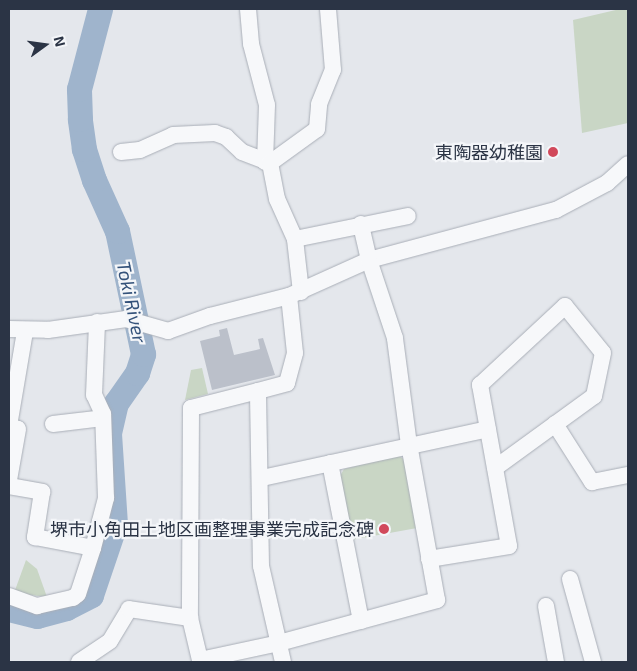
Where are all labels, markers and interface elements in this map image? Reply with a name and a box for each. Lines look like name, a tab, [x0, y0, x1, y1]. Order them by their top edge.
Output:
north arrow	[20, 20, 70, 70]
text: N	[51, 34, 70, 48]
place label: 東陶器幼稚園	[435, 141, 543, 163]
marker: 東陶器幼稚園	[547, 146, 559, 158]
water label: Toki River	[112, 259, 152, 345]
place label: 堺市小角田土地区画整理事業完成記念碑	[50, 518, 374, 540]
marker: 堺市小角田土地区画整理事業完成記念碑	[378, 523, 390, 535]

